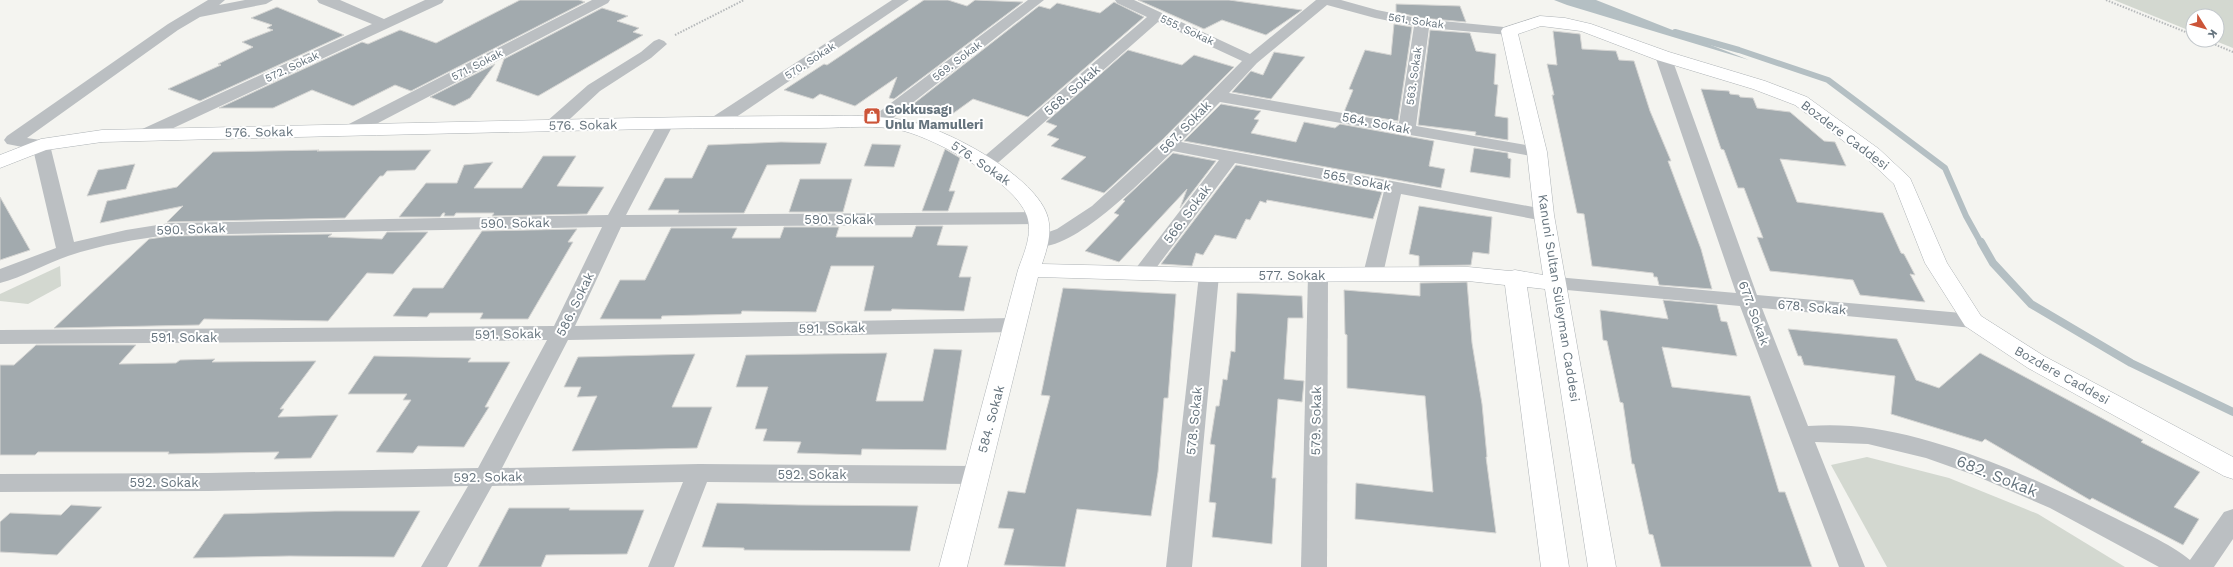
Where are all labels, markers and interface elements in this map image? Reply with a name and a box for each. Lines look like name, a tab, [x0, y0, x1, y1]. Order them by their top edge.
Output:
north arrow	[2185, 8, 2225, 48]
street label: 561. Sokak	[1387, 11, 1445, 31]
street label: 555. Sokak	[1158, 12, 1216, 48]
text: K	[2205, 27, 2220, 41]
street label: 569. Sokak	[930, 38, 984, 84]
street label: 570. Sokak	[782, 40, 838, 82]
street label: 563. Sokak	[1403, 46, 1425, 106]
street label: 571. Sokak	[449, 47, 505, 83]
street label: 572. Sokak	[263, 49, 321, 85]
street label: 568. Sokak	[1041, 61, 1104, 118]
street label: 567. Sokak	[1156, 97, 1214, 156]
street label: Bozdere Caddesi	[1798, 97, 1892, 173]
place label: Gokkusagı Unlu Mamulleri	[885, 102, 984, 132]
shop icon: Gokkusagı Unlu Mamulleri	[862, 106, 882, 126]
street label: 564. Sokak	[1341, 109, 1412, 137]
street label: 576. Sokak	[549, 117, 618, 133]
street label: 576. Sokak	[225, 124, 294, 140]
street label: 576. Sokak	[948, 138, 1014, 189]
street label: 565. Sokak	[1322, 166, 1393, 194]
street label: 566. Sokak	[1160, 181, 1214, 246]
street label: Kanuni Sultan Süleyman Caddesi	[1535, 193, 1583, 403]
street label: 590. Sokak	[804, 212, 874, 227]
street label: 590. Sokak	[480, 215, 550, 231]
street label: 590. Sokak	[156, 220, 227, 238]
street label: 577. Sokak	[1259, 268, 1326, 283]
street label: 586. Sokak	[553, 269, 597, 339]
street label: 677. Sokak	[1735, 279, 1773, 348]
street label: 678. Sokak	[1777, 297, 1848, 318]
street label: 591. Sokak	[799, 320, 866, 336]
street label: 591. Sokak	[475, 326, 542, 342]
street label: 591. Sokak	[151, 330, 218, 345]
street label: Bozdere Caddesi	[2012, 343, 2112, 407]
street label: 584. Sokak	[975, 383, 1007, 454]
street label: 578. Sokak	[1183, 385, 1205, 456]
street label: 579. Sokak	[1308, 386, 1324, 455]
street label: 682. Sokak	[1954, 451, 2040, 501]
street label: 592. Sokak	[777, 467, 847, 482]
street label: 592. Sokak	[453, 469, 523, 485]
street label: 592. Sokak	[129, 475, 199, 490]

